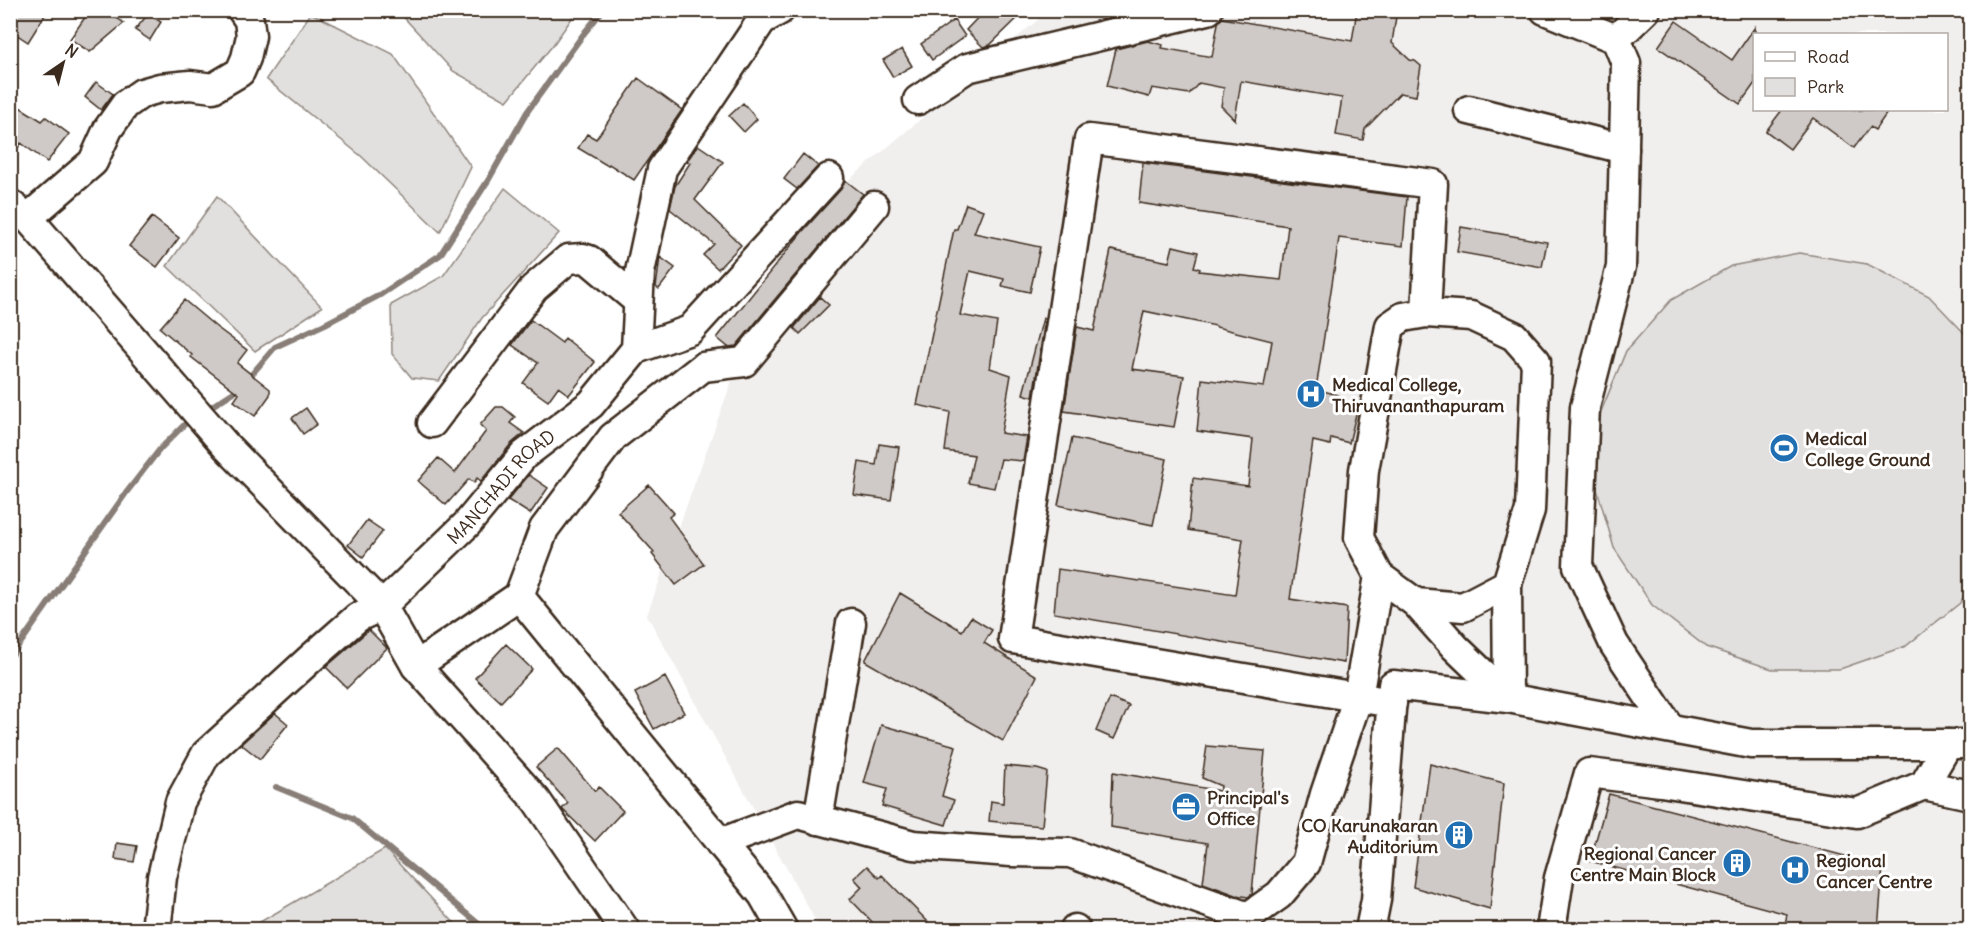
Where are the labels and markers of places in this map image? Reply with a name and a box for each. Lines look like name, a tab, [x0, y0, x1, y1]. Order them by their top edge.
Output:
place label: Medical College, Thiruvananthapuram	[1332, 373, 1504, 417]
hospital icon: Medical College, Thiruvananthapuram	[1295, 378, 1327, 410]
place label: Medical College Ground	[1805, 427, 1931, 471]
sports icon: Medical College Ground	[1768, 432, 1800, 464]
place label: Principal's Office	[1207, 786, 1289, 830]
office icon: Principal's Office	[1170, 791, 1202, 823]
place label: CO Karunakaran Auditorium	[1301, 814, 1439, 858]
building icon: CO Karunakaran Auditorium	[1443, 819, 1475, 851]
place label: Regional Cancer Centre Main Block	[1570, 842, 1717, 886]
building icon: Regional Cancer Centre Main Block	[1721, 847, 1753, 879]
place label: Regional Cancer Centre	[1816, 849, 1933, 893]
hospital icon: Regional Cancer Centre	[1779, 854, 1811, 886]

